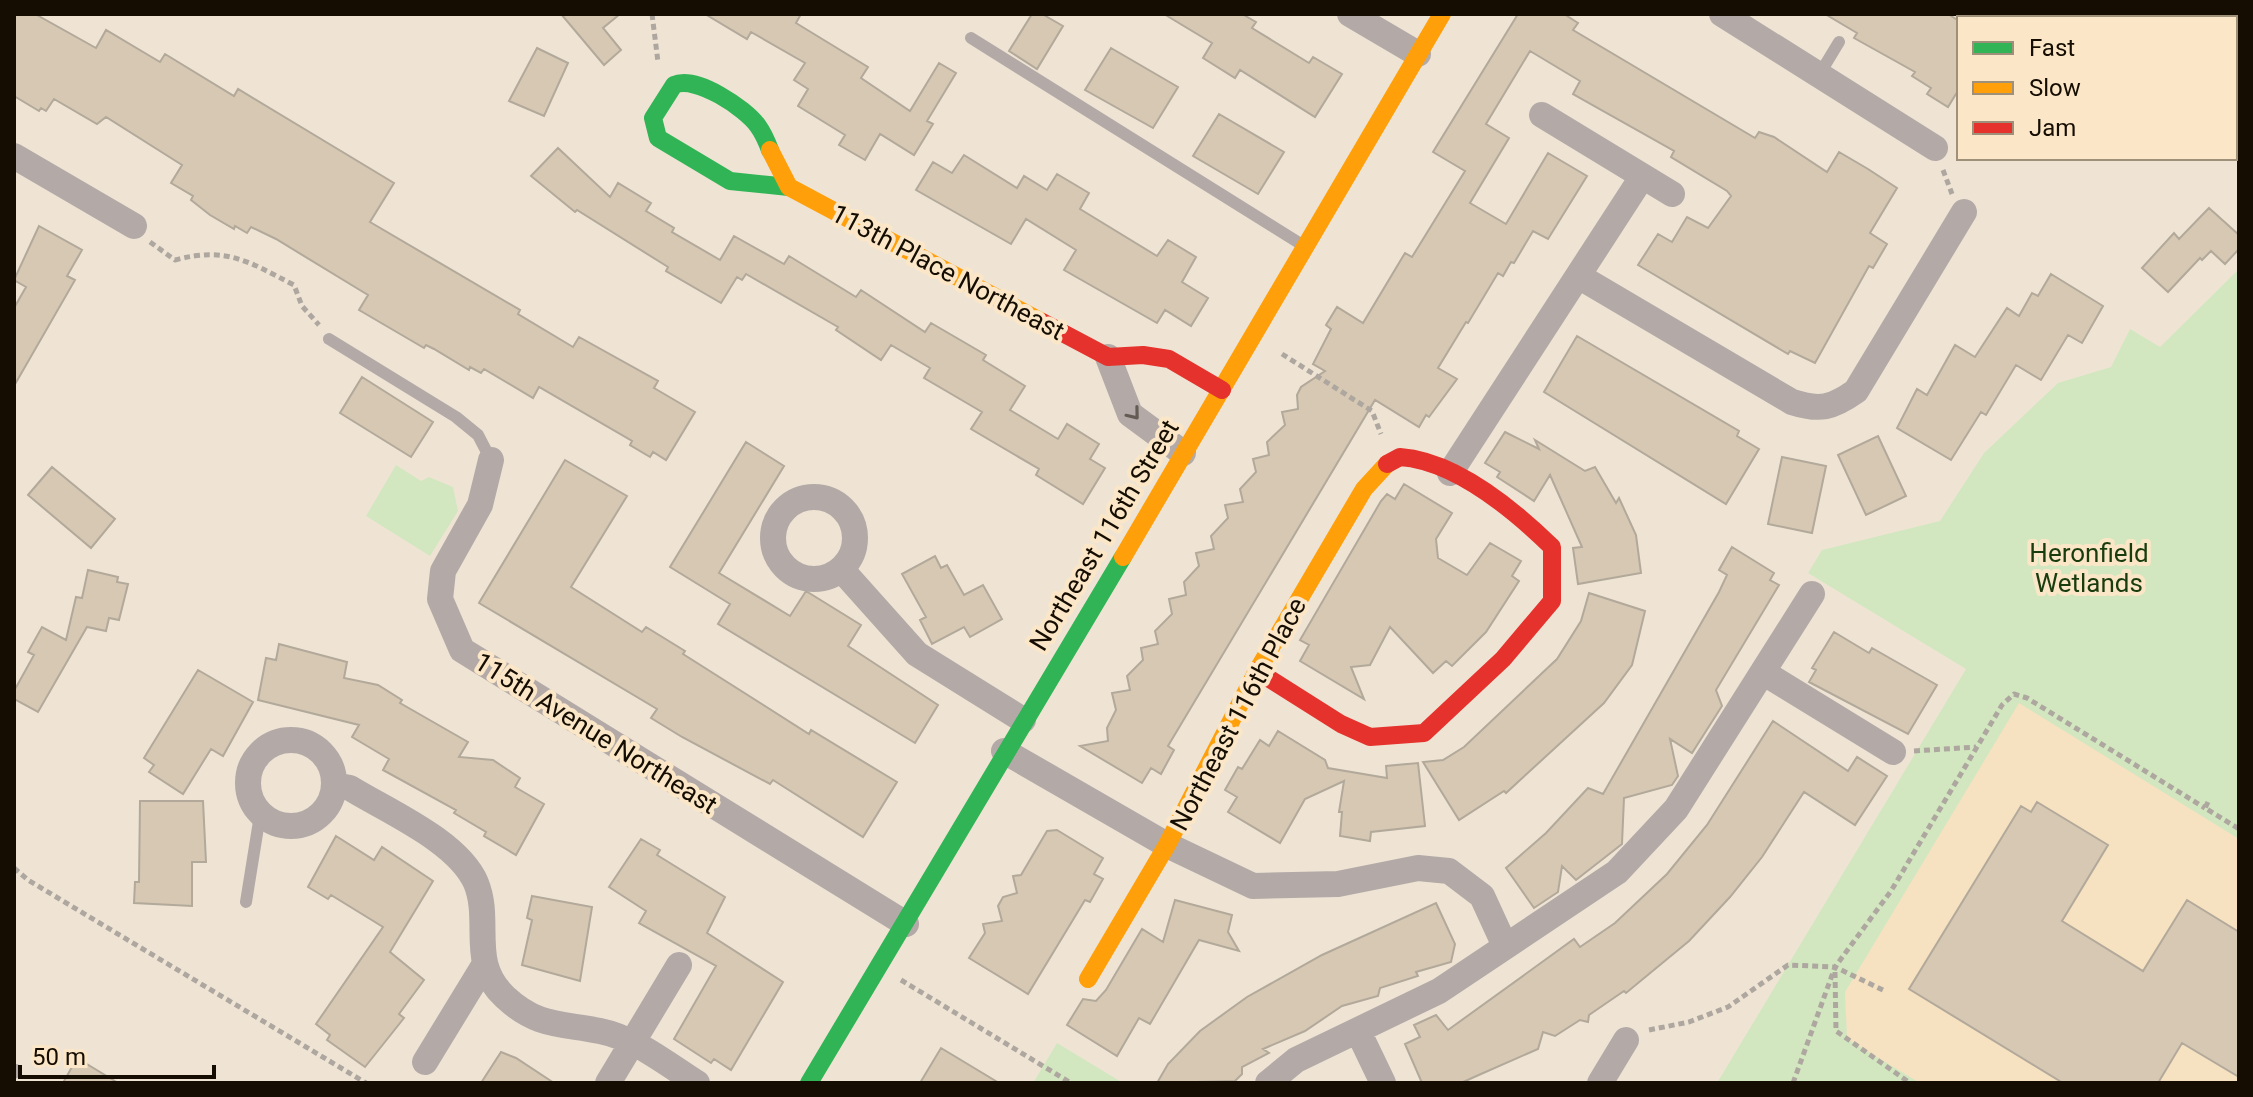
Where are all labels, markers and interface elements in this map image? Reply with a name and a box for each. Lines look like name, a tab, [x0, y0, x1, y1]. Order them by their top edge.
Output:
legend	[1957, 16, 2237, 160]
text: Fast	[2029, 34, 2075, 62]
text: Slow	[2029, 74, 2081, 102]
text: Jam	[2029, 114, 2076, 142]
street label: 113th Place Northeast	[826, 198, 1070, 346]
one-way arrow	[1125, 404, 1139, 419]
street label: Northeast 116th Street	[1023, 414, 1185, 656]
park label: Heronfield Wetlands	[2029, 538, 2149, 598]
street label: Northeast 116th Place	[1164, 592, 1312, 836]
street label: 115th Avenue Northeast	[469, 646, 723, 820]
scale bar	[20, 1029, 214, 1079]
text: 50 m	[32, 1043, 86, 1071]

